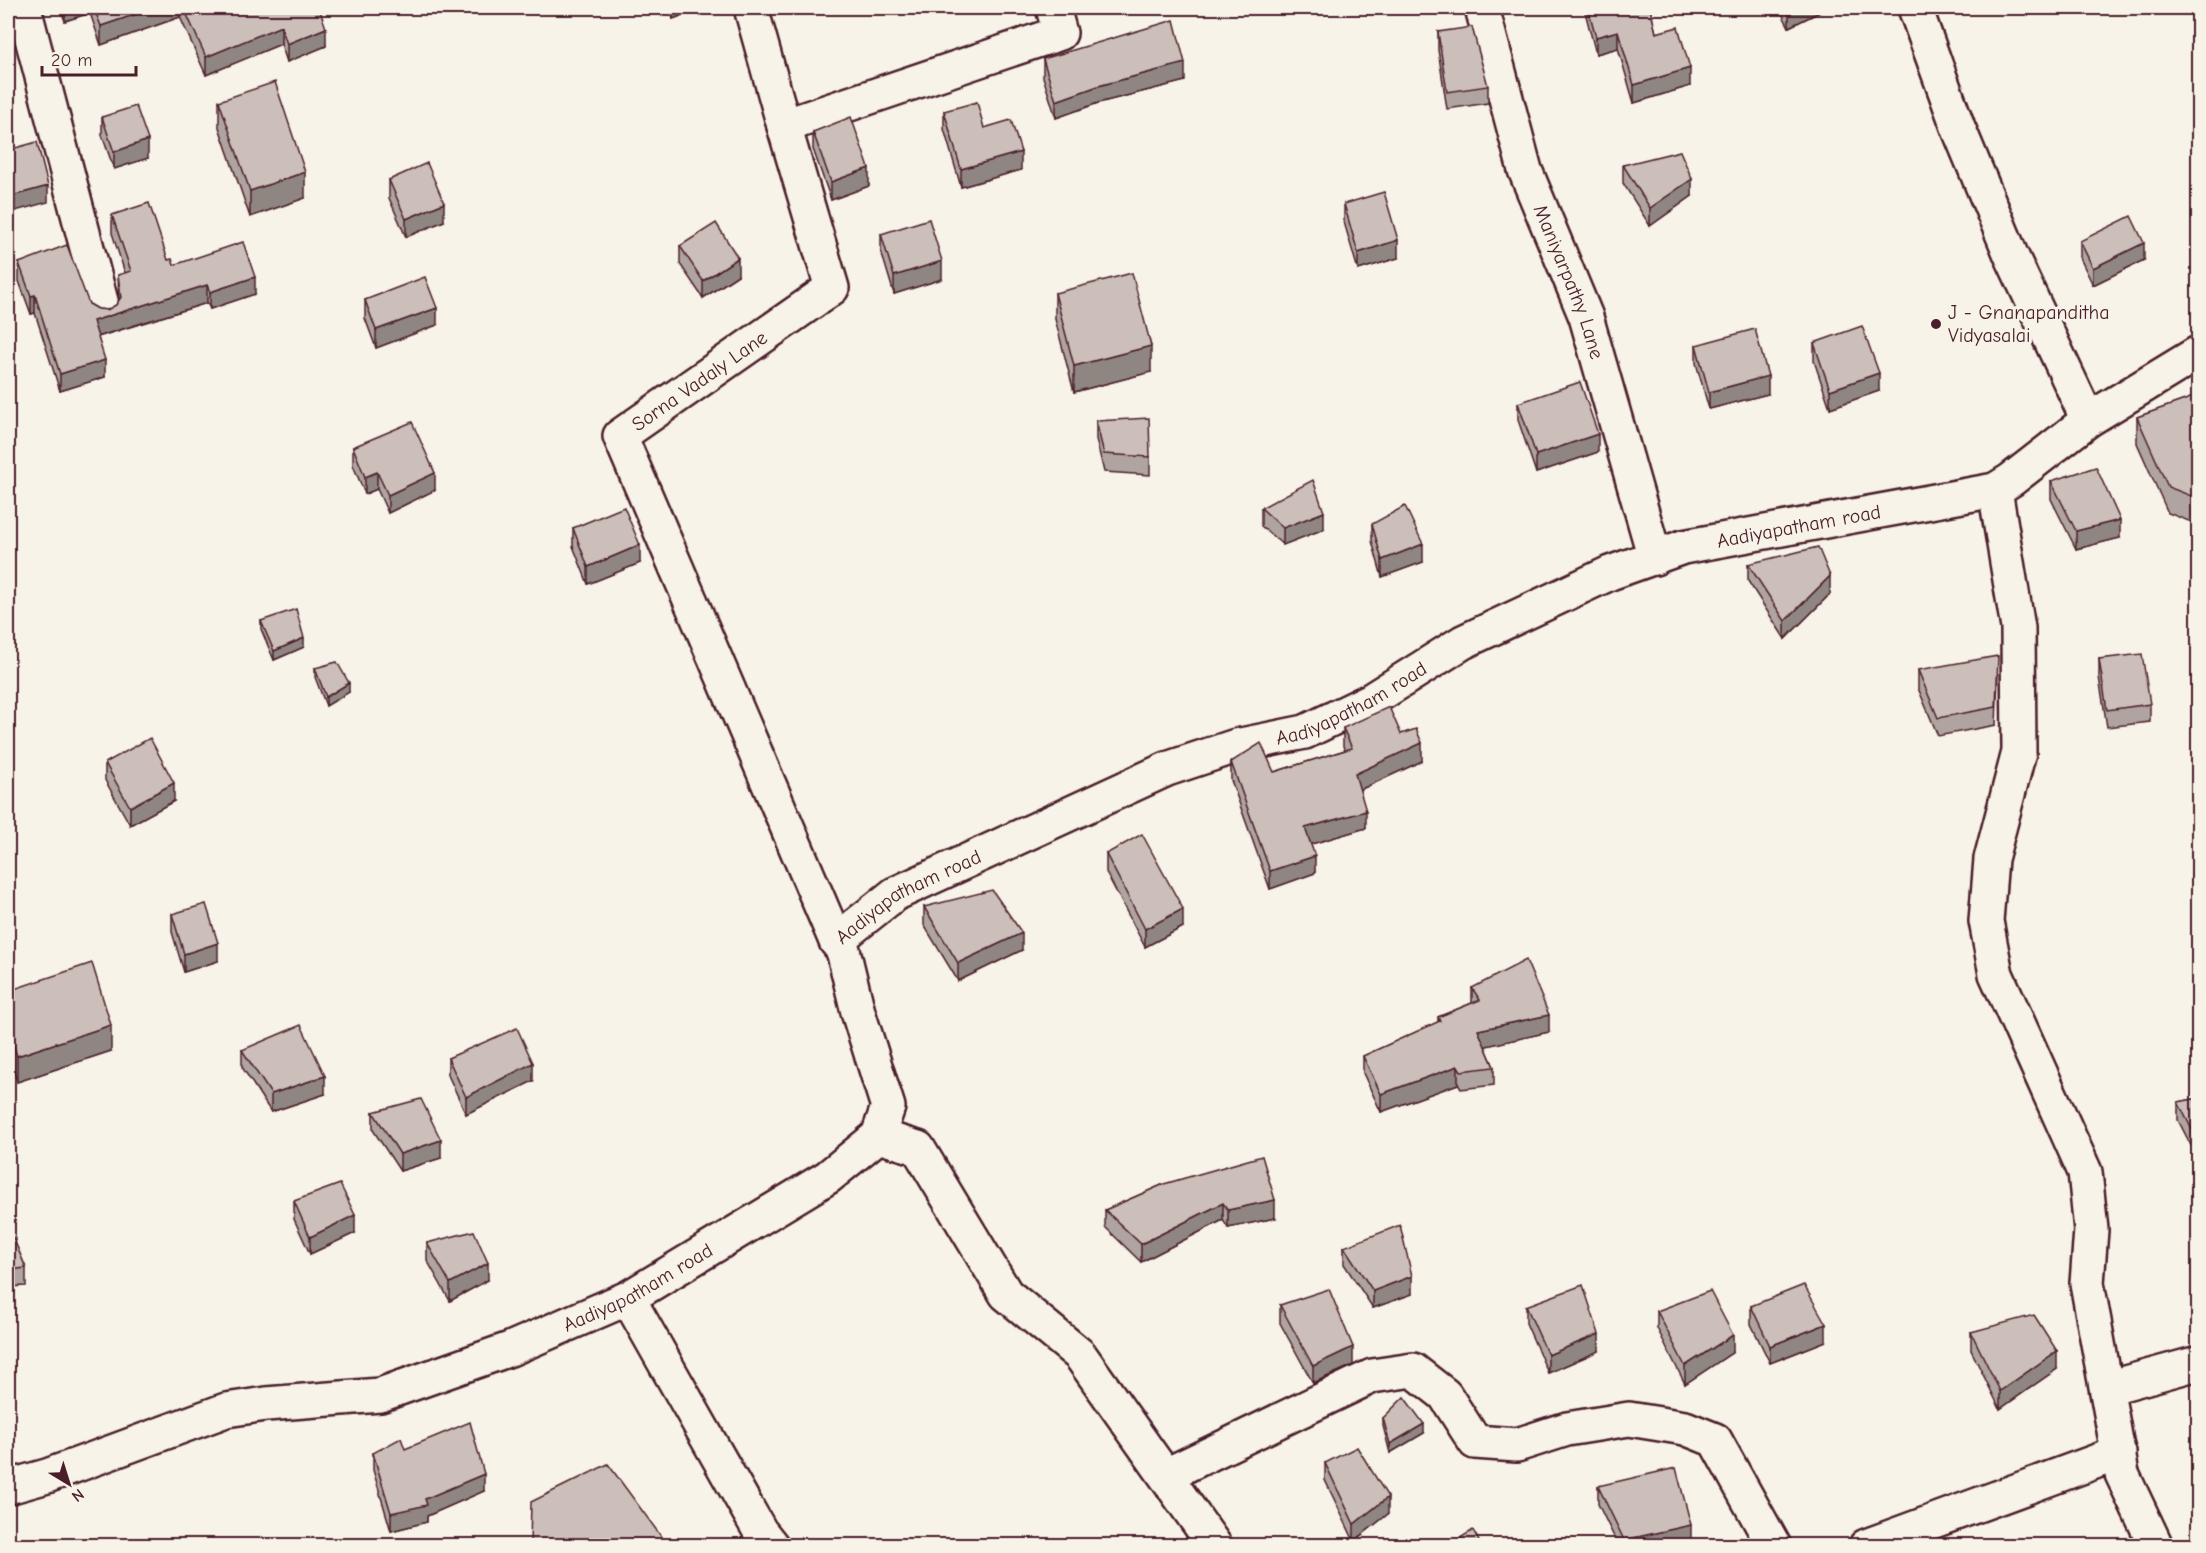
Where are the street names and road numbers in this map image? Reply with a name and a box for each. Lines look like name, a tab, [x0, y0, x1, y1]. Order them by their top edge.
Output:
street label: Maniyarpathy Lane	[1529, 201, 1609, 362]
street label: Sorna Vadaly Lane	[627, 325, 771, 436]
street label: Aadiyapatham road	[1715, 500, 1883, 552]
street label: Aadiyapatham road	[1274, 656, 1431, 749]
street label: Aadiyapatham road	[831, 845, 984, 948]
street label: Aadiyapatham road	[560, 1238, 717, 1336]

